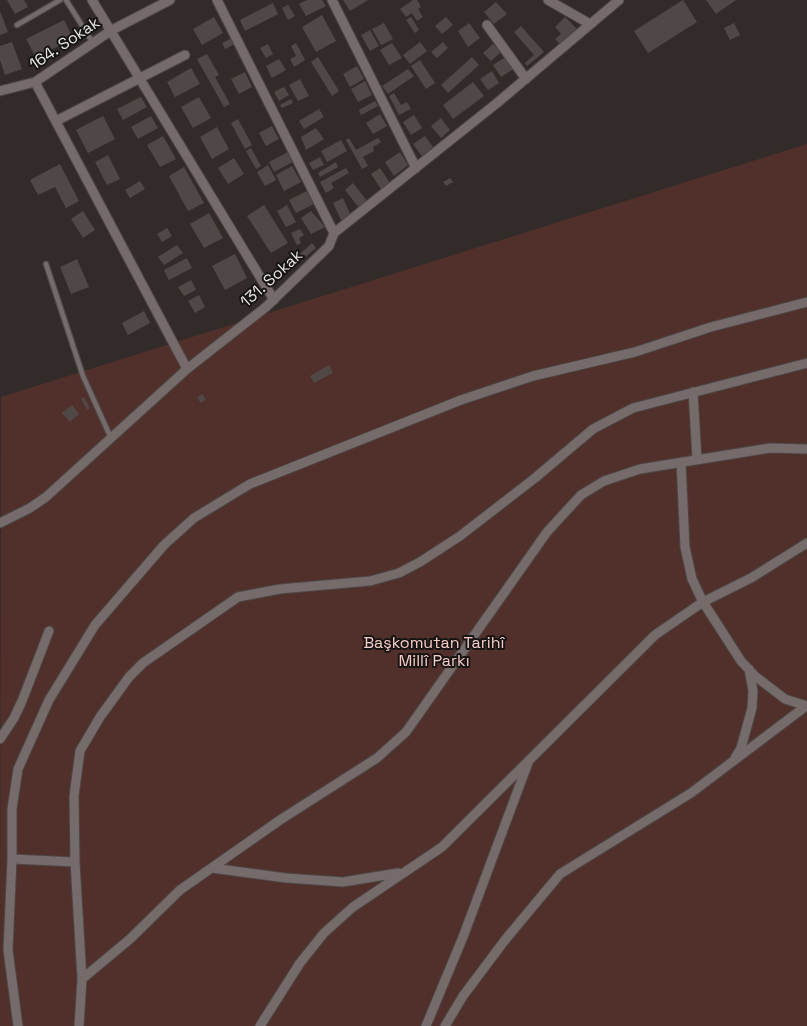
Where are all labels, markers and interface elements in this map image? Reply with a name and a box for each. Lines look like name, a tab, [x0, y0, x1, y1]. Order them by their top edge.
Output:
street label: 164. Sokak	[26, 14, 104, 74]
street label: 131. Sokak	[237, 246, 307, 312]
park label: Başkomutan Tarihî Millî Parkı	[364, 634, 504, 672]

